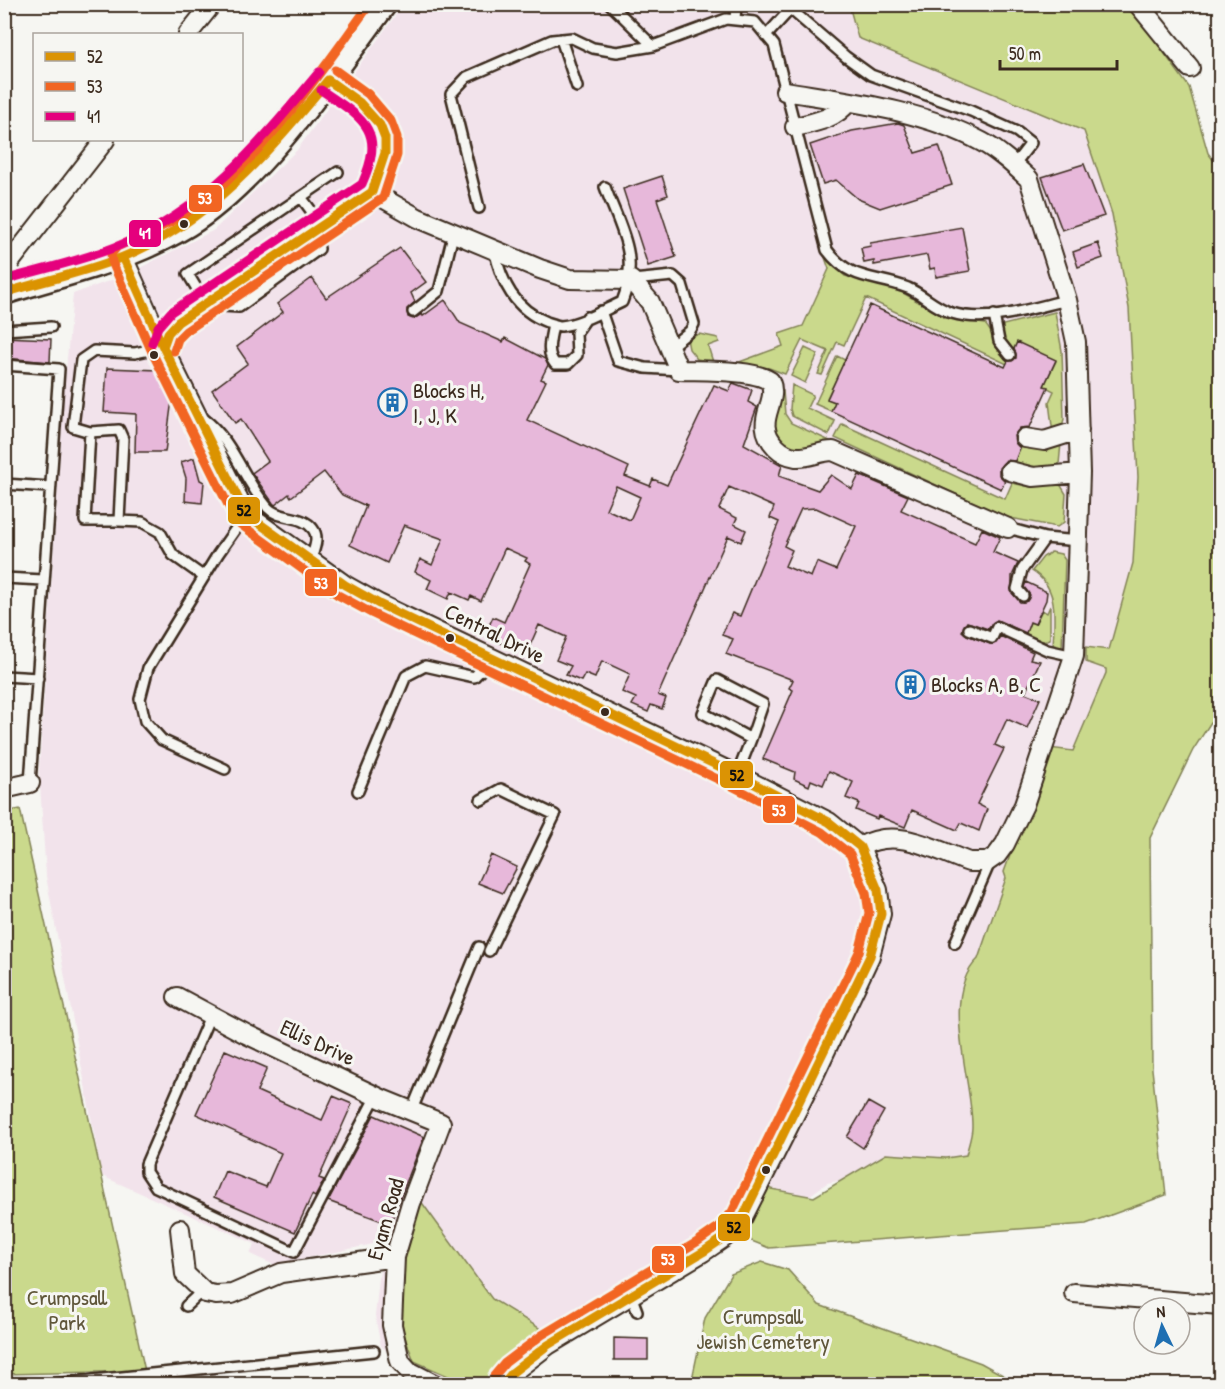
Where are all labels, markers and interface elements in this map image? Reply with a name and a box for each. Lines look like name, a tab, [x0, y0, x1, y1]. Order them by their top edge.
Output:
legend	[33, 33, 243, 141]
scale bar	[1000, 33, 1117, 71]
text: 50 m	[1009, 41, 1041, 66]
text: 52	[87, 44, 104, 69]
text: 53	[87, 74, 103, 99]
text: 41	[87, 104, 100, 129]
line badge: 53	[188, 184, 223, 213]
text: 53	[198, 187, 212, 209]
unlabelled marker	[178, 218, 190, 230]
line badge: 41	[128, 219, 162, 248]
text: 41	[139, 222, 151, 244]
unlabelled marker	[148, 349, 160, 361]
place label: Blocks H, I, J, K	[413, 375, 485, 430]
building icon: Blocks H, I, J, K	[376, 387, 408, 419]
line badge: 52	[227, 496, 261, 525]
text: 52	[237, 499, 252, 521]
line badge: 53	[304, 568, 338, 597]
text: 53	[314, 572, 328, 594]
street label: Central Drive	[440, 596, 550, 670]
unlabelled marker	[444, 632, 456, 644]
building icon: Blocks A, B, C	[894, 668, 926, 700]
place label: Blocks A, B, C	[931, 669, 1041, 699]
unlabelled marker	[599, 706, 611, 718]
line badge: 52	[719, 760, 754, 789]
text: 52	[730, 764, 745, 786]
line badge: 53	[762, 795, 796, 824]
text: 53	[772, 799, 786, 821]
street label: Ellis Drive	[276, 1012, 360, 1072]
unlabelled marker	[760, 1164, 772, 1176]
street label: Eyam Road	[359, 1174, 411, 1263]
line badge: 52	[717, 1213, 751, 1242]
text: 52	[727, 1216, 742, 1238]
line badge: 53	[651, 1245, 685, 1274]
text: 53	[661, 1248, 675, 1270]
park label: Crumpsall Park	[27, 1282, 108, 1337]
north arrow	[1132, 1296, 1192, 1356]
text: N	[1155, 1300, 1166, 1322]
park label: Crumpsall Jewish Cemetery	[696, 1301, 830, 1356]

